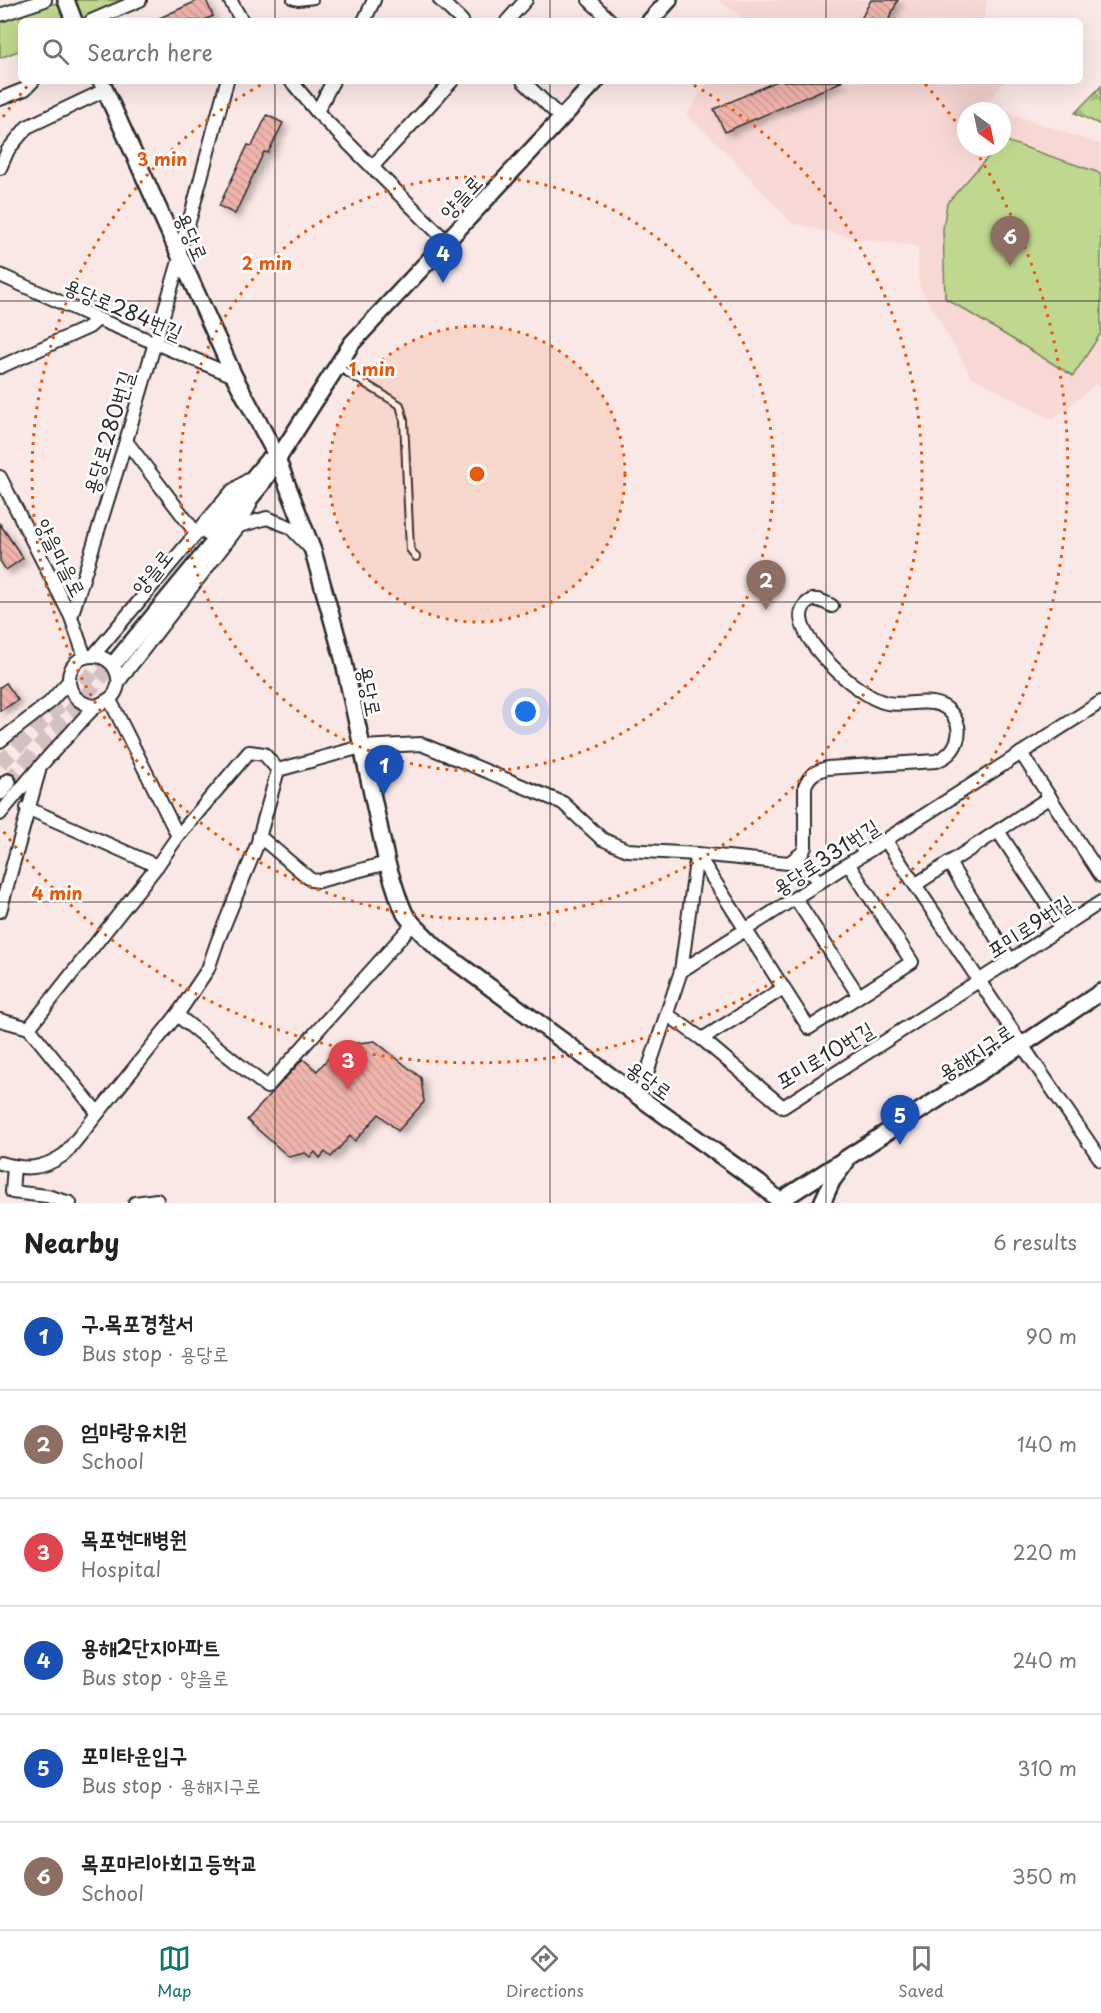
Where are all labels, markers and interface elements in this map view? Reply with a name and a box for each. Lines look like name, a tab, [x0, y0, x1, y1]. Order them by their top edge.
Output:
search box	[18, 18, 1083, 84]
icon: search	[39, 35, 72, 68]
text: Search here	[87, 35, 213, 68]
north arrow	[957, 102, 1011, 156]
text: 3 min	[137, 145, 187, 172]
street label: 양을로	[431, 167, 489, 225]
street label: 용당로	[168, 206, 218, 266]
pin: 6	[990, 216, 1030, 266]
pin: 4	[424, 234, 462, 283]
text: 2 min	[242, 249, 292, 276]
street label: 용당로284번길	[60, 269, 189, 347]
text: 1 min	[349, 355, 395, 382]
street label: 용당로280번길	[73, 366, 141, 498]
centre of rings	[467, 464, 487, 484]
street label: 양을마을로	[29, 512, 95, 602]
street label: 양을로	[123, 541, 179, 601]
pin: 2	[746, 560, 786, 610]
street label: 용당로	[350, 663, 392, 719]
your location	[511, 697, 540, 726]
pin: 1	[364, 746, 404, 795]
street label: 용당로331번길	[765, 809, 885, 902]
text: 4 min	[31, 879, 83, 906]
street label: 포미로9번길	[980, 885, 1078, 965]
street label: 포미로10번길	[769, 1012, 879, 1096]
street label: 용해지구로	[931, 1015, 1019, 1087]
pin: 3	[328, 1040, 368, 1090]
street label: 용당로	[620, 1051, 680, 1107]
pin: 5	[880, 1096, 920, 1145]
text: Nearby	[24, 1223, 119, 1262]
text: 6 results	[993, 1227, 1077, 1257]
text: 구.목포경찰서	[81, 1305, 193, 1338]
text: 1	[39, 1321, 48, 1351]
text: 90 m	[1026, 1321, 1077, 1351]
text: Bus stop · 용당로	[81, 1338, 229, 1368]
text: 엄마랑유치원	[81, 1413, 187, 1446]
text: 2	[36, 1429, 51, 1459]
text: 140 m	[1017, 1429, 1077, 1459]
text: School	[81, 1446, 144, 1476]
text: 목포현대병원	[81, 1521, 187, 1554]
text: 3	[37, 1537, 50, 1567]
text: 220 m	[1013, 1537, 1077, 1567]
text: Hospital	[81, 1554, 161, 1584]
text: 용해2단지아파트	[81, 1629, 220, 1662]
text: 4	[37, 1645, 50, 1675]
text: 240 m	[1012, 1645, 1077, 1675]
text: Bus stop · 양을로	[81, 1662, 229, 1692]
text: 포미타운입구	[81, 1737, 187, 1770]
text: 5	[37, 1753, 50, 1783]
text: 310 m	[1017, 1753, 1077, 1783]
text: Bus stop · 용해지구로	[81, 1770, 261, 1800]
text: 목포마리아회고등학교	[81, 1845, 258, 1878]
text: 6	[36, 1861, 51, 1891]
text: 350 m	[1012, 1861, 1077, 1891]
text: School	[81, 1878, 144, 1908]
tab: Map	[157, 1942, 191, 2002]
tab: Directions	[506, 1942, 584, 2002]
tab: Saved	[898, 1942, 944, 2002]

